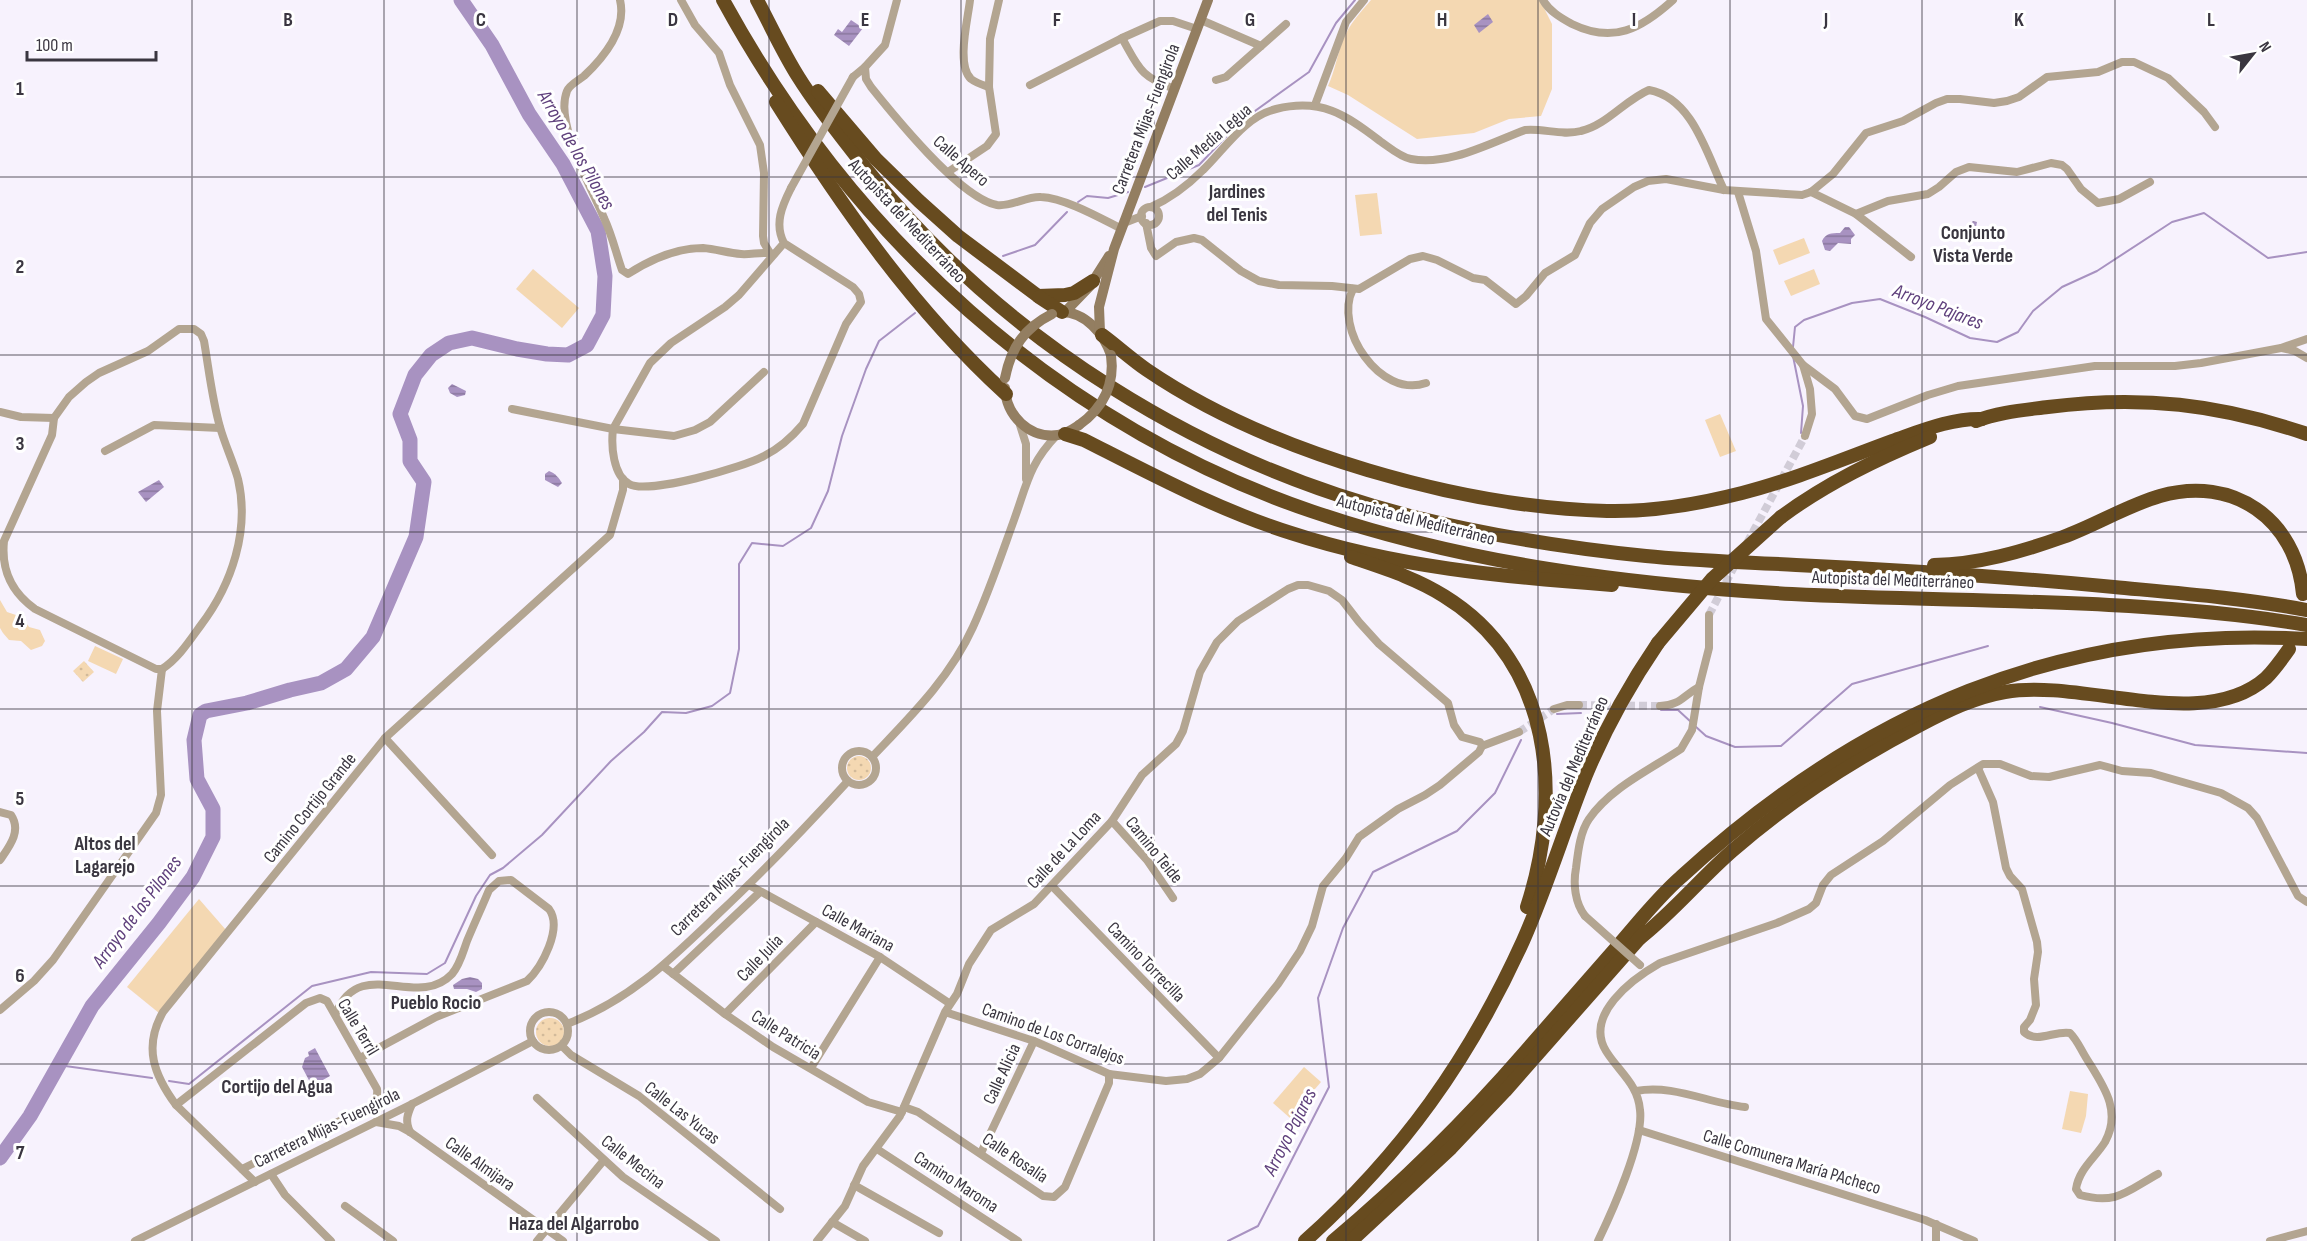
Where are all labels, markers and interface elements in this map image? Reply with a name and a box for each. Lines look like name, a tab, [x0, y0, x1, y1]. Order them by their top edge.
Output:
text: B	[283, 8, 293, 32]
text: C	[476, 8, 486, 32]
text: D	[668, 8, 678, 32]
text: E	[861, 8, 869, 32]
text: F	[1053, 8, 1061, 32]
text: G	[1245, 8, 1255, 32]
text: H	[1437, 8, 1447, 32]
text: I	[1632, 8, 1636, 32]
text: J	[1823, 8, 1828, 32]
text: K	[2014, 8, 2024, 32]
text: L	[2207, 8, 2215, 32]
scale bar	[27, 24, 156, 62]
north arrow	[2223, 24, 2283, 84]
text: 100 m	[36, 35, 73, 56]
text: N	[2254, 38, 2275, 56]
street label: Carretera Mijas-Fuengirola	[1108, 41, 1184, 197]
text: 1	[16, 77, 24, 101]
water label: Arroyo de los Pilones	[532, 85, 620, 214]
street label: Calle Media Legua	[1162, 99, 1256, 185]
street label: Calle Apero	[929, 131, 993, 191]
street label: Autopista del Mediterráneo	[843, 154, 970, 287]
district label: Jardines del Tenis	[1206, 180, 1268, 227]
district label: Conjunto Vista Verde	[1933, 221, 2013, 268]
text: 2	[16, 255, 24, 279]
water label: Arroyo Pajares	[1889, 279, 1986, 335]
text: 3	[16, 432, 25, 456]
street label: Autopista del Mediterráneo	[1334, 490, 1497, 550]
street label: Autopista del Mediterráneo	[1811, 567, 1974, 593]
text: 4	[15, 609, 25, 633]
street label: Autovía del Mediterráneo	[1535, 693, 1613, 840]
street label: Camino Cortijo Grande	[259, 749, 361, 867]
text: 5	[16, 787, 25, 811]
street label: Calle de La Loma	[1023, 807, 1105, 893]
street label: Camino Teide	[1121, 812, 1187, 888]
street label: Carretera Mijas-Fuengirola	[666, 813, 794, 941]
district label: Altos del Lagarejo	[73, 832, 136, 879]
water label: Arroyo de los Pilones	[86, 851, 187, 974]
street label: Calle Mariana	[818, 899, 898, 957]
street label: Camino Torrecilla	[1103, 918, 1189, 1007]
street label: Calle Julia	[733, 930, 788, 986]
text: 6	[15, 964, 25, 988]
district label: Pueblo Rocio	[391, 991, 481, 1015]
street label: Calle Terril	[333, 995, 383, 1059]
street label: Camino de Los Corralejos	[979, 998, 1127, 1070]
street label: Calle Patricia	[747, 1005, 825, 1065]
street label: Calle Alicia	[979, 1040, 1025, 1108]
district label: Cortijo del Agua	[221, 1075, 333, 1099]
street label: Calle Las Yucas	[640, 1077, 724, 1149]
street label: Carretera Mijas-Fuengirola	[251, 1084, 403, 1172]
water label: Arroyo Pajares	[1257, 1085, 1322, 1180]
street label: Calle Comunera María PAcheco	[1701, 1125, 1883, 1199]
street label: Calle Rosalía	[978, 1128, 1052, 1188]
street label: Calle Mecina	[597, 1131, 669, 1193]
street label: Calle Almijara	[441, 1132, 519, 1196]
text: 7	[16, 1141, 25, 1165]
street label: Camino Maroma	[910, 1147, 1002, 1217]
district label: Haza del Algarrobo	[509, 1212, 639, 1236]

